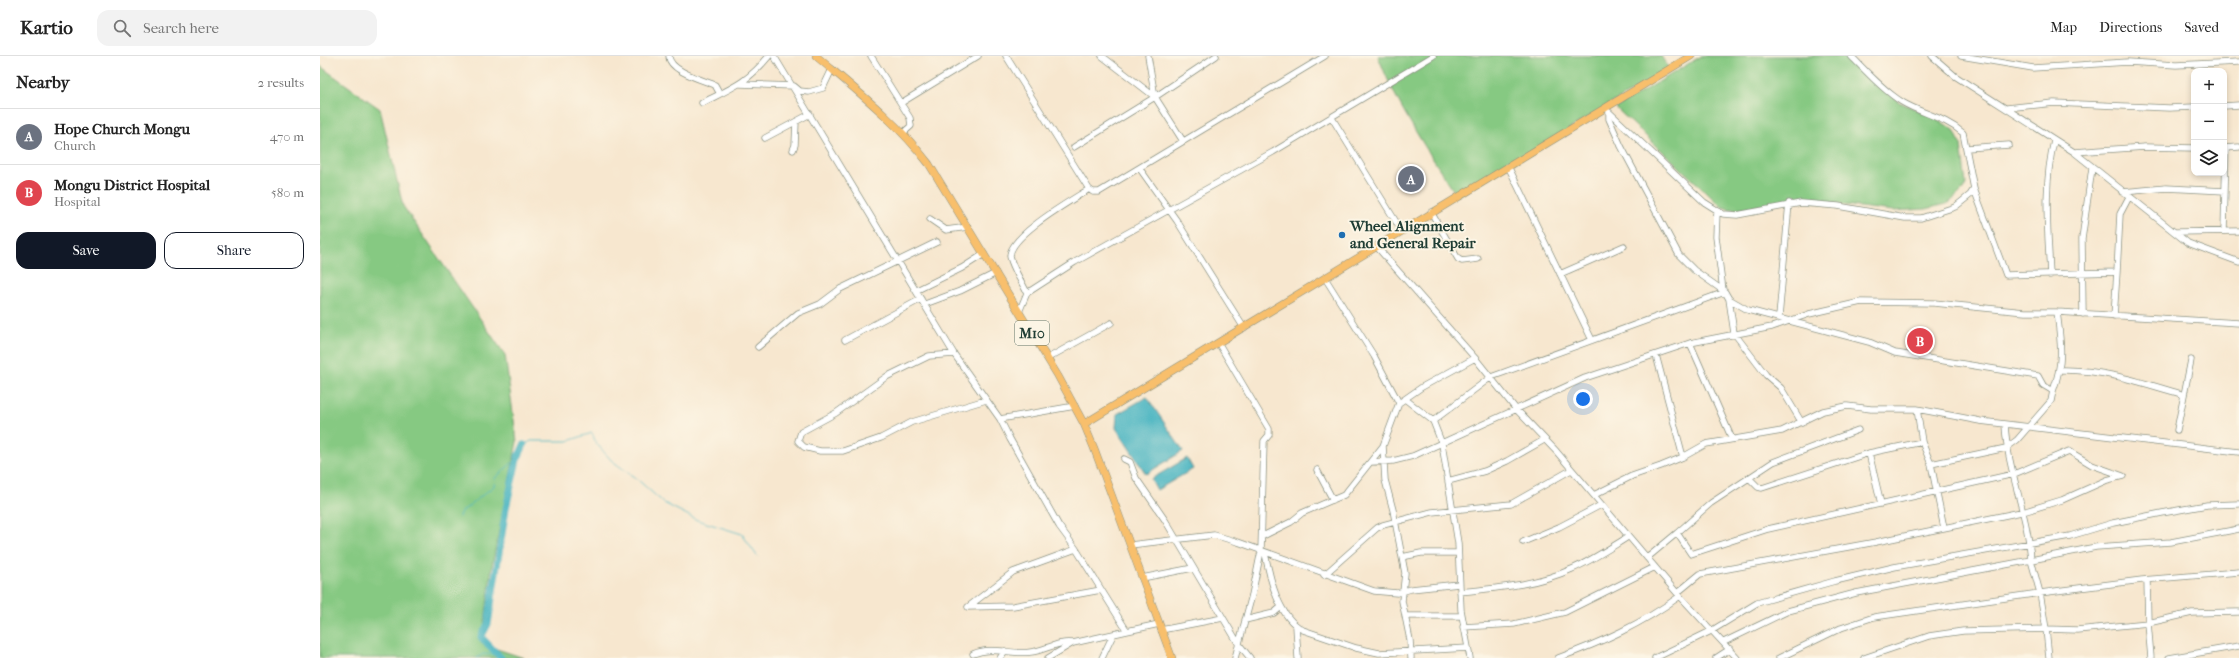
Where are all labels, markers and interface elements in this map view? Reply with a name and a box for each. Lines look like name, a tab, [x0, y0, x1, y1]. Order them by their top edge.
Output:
search box	[97, 10, 377, 46]
text: Kartio	[20, 17, 73, 39]
icon: search	[111, 17, 133, 39]
text: Search here	[143, 19, 219, 37]
text: Map	[2050, 19, 2077, 36]
text: Directions	[2099, 19, 2162, 36]
text: Saved	[2184, 19, 2219, 36]
map controls	[2191, 68, 2227, 176]
button: +	[2191, 68, 2227, 104]
text: Nearby	[16, 72, 70, 92]
text: 2 results	[258, 75, 304, 90]
button: −	[2191, 104, 2227, 140]
text: Hope Church Mongu	[54, 120, 190, 138]
text: A	[25, 129, 33, 144]
text: 470 m	[270, 129, 304, 144]
text: Church	[54, 138, 96, 153]
button: layers	[2191, 140, 2227, 176]
pin: A	[1398, 164, 1424, 194]
text: Mongu District Hospital	[54, 176, 210, 194]
text: B	[25, 185, 33, 200]
text: 580 m	[271, 185, 304, 200]
text: Hospital	[54, 194, 101, 209]
place label: Wheel Alignment and General Repair	[1349, 217, 1476, 252]
marker: Wheel Alignment and General Repair	[1337, 230, 1347, 240]
button: Save	[16, 232, 156, 269]
button: Share	[164, 232, 304, 269]
road number: M10	[1015, 321, 1049, 345]
pin: B	[1907, 326, 1933, 356]
your location	[1573, 389, 1593, 409]

